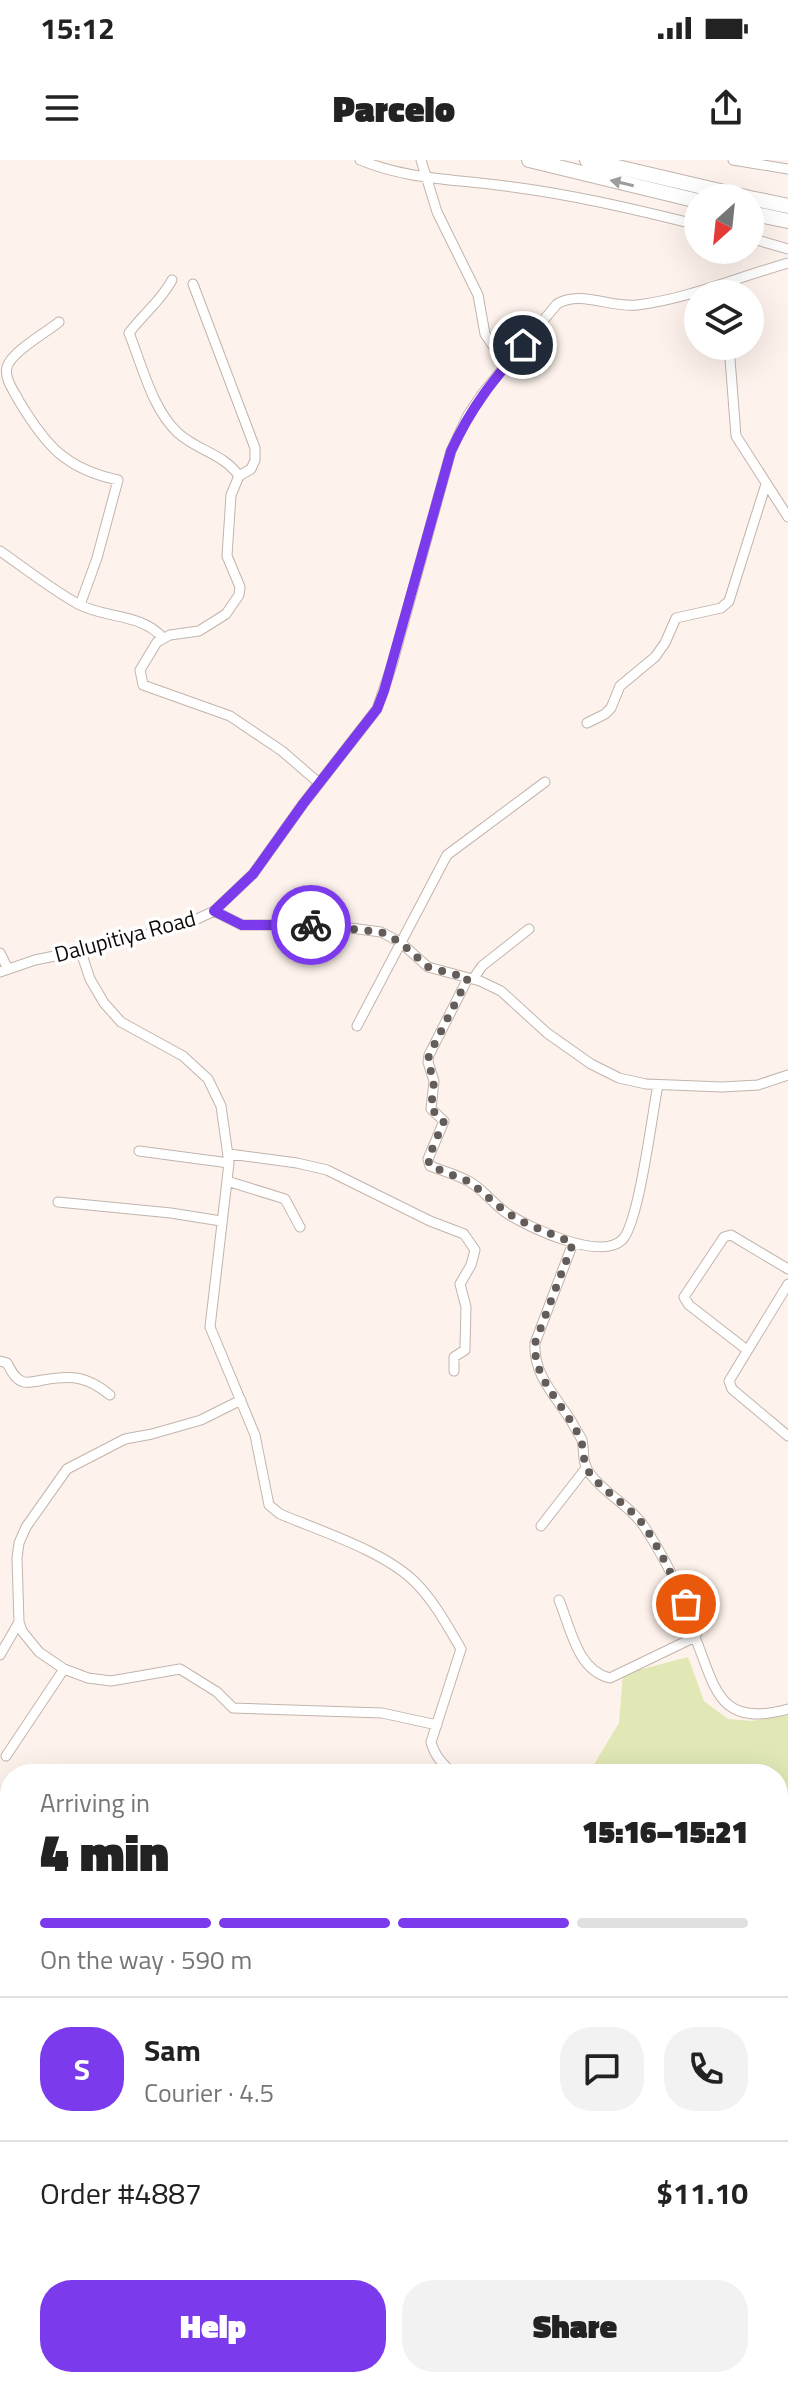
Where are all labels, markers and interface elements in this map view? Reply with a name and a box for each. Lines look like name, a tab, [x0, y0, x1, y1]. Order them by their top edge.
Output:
text: 15:12	[40, 5, 115, 51]
text: Parcelo	[333, 81, 455, 136]
icon: menu	[40, 86, 84, 130]
icon: share	[704, 86, 748, 130]
one-way arrow	[609, 176, 634, 189]
north arrow	[684, 184, 764, 264]
map controls	[684, 184, 764, 360]
button: layers	[684, 280, 764, 360]
pin	[489, 311, 557, 379]
icon: home	[501, 323, 545, 367]
courier	[271, 885, 351, 965]
street label: Dalupitiya Road	[51, 901, 199, 971]
icon: bike	[289, 903, 333, 947]
pin	[652, 1570, 720, 1638]
icon: bag	[664, 1582, 708, 1626]
text: Arriving in	[40, 1783, 150, 1822]
text: 15:16–15:21	[582, 1809, 748, 1855]
text: 4 min	[40, 1812, 169, 1891]
text: On the way · 590 m	[40, 1940, 252, 1979]
text: Sam	[144, 2027, 201, 2073]
button: chat	[560, 2027, 644, 2111]
button: phone	[664, 2027, 748, 2111]
text: S	[74, 2046, 90, 2092]
text: Courier · 4.5	[144, 2073, 274, 2112]
text: Order #4887	[40, 2170, 202, 2216]
text: $11.10	[656, 2170, 748, 2216]
button: Help	[40, 2280, 386, 2372]
button: Share	[402, 2280, 748, 2372]

